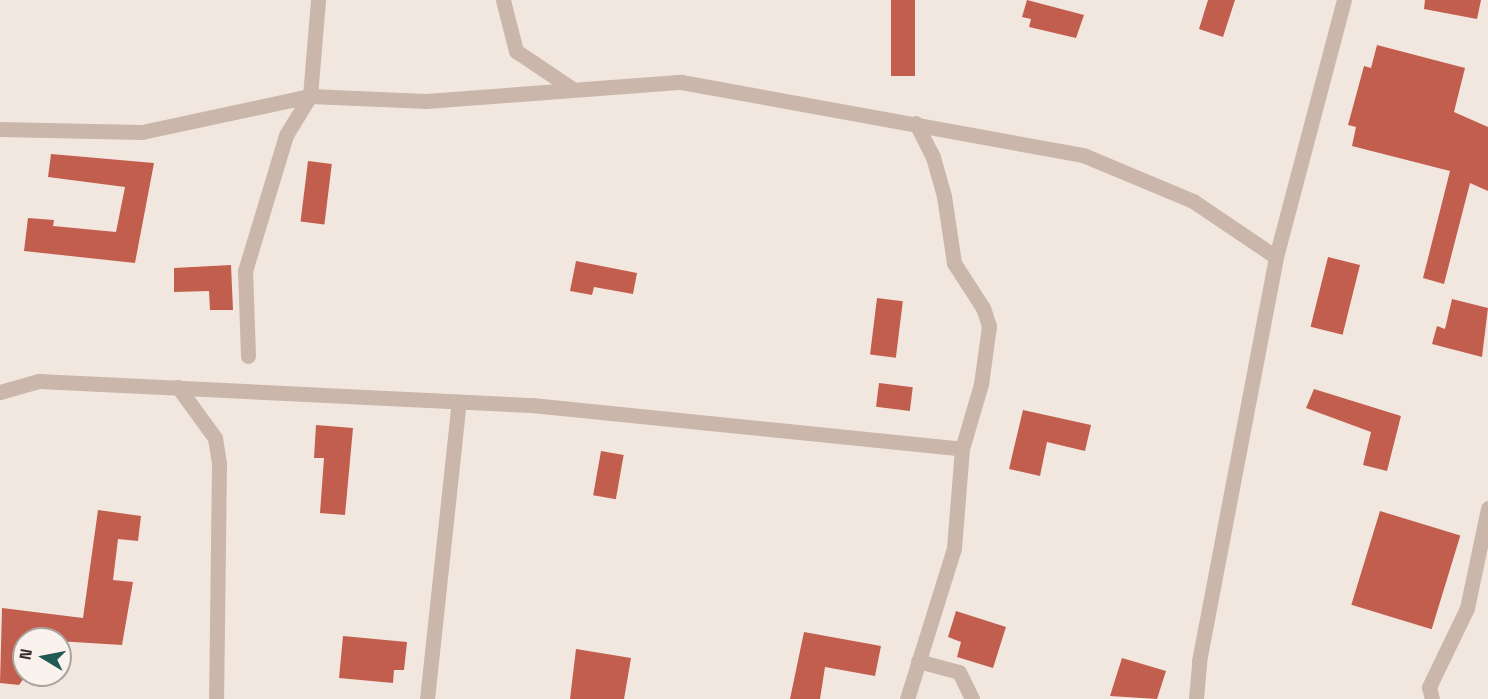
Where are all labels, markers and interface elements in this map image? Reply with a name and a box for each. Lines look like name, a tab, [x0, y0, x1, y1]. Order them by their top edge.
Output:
north arrow	[12, 627, 72, 687]
text: N	[14, 647, 37, 661]

